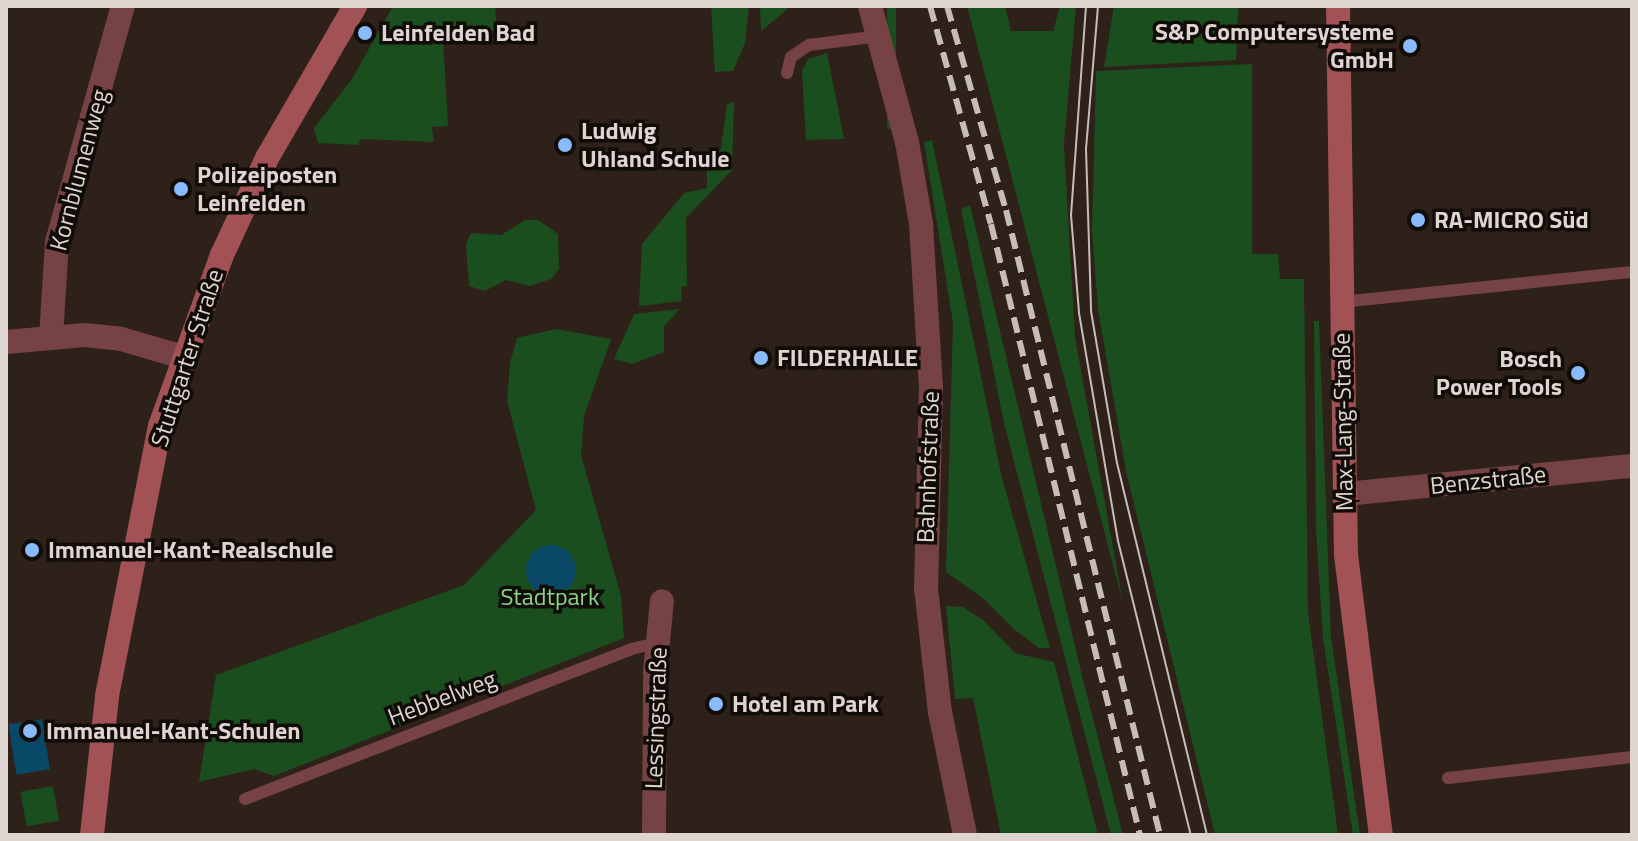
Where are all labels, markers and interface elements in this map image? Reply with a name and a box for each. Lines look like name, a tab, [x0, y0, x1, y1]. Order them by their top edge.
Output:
place label: S&P Computersysteme GmbH	[1155, 18, 1394, 74]
place label: Leinfelden Bad	[381, 19, 535, 47]
marker: Leinfelden Bad	[356, 24, 374, 42]
marker: S&P Computersysteme GmbH	[1401, 37, 1419, 55]
street label: Kornblumenweg	[44, 86, 114, 254]
place label: Ludwig Uhland Schule	[581, 117, 729, 173]
marker: Ludwig Uhland Schule	[556, 136, 574, 154]
place label: Polizeiposten Leinfelden	[197, 161, 337, 217]
marker: Polizeiposten Leinfelden	[172, 180, 190, 198]
place label: RA-MICRO Süd	[1434, 206, 1589, 234]
marker: RA-MICRO Süd	[1409, 211, 1427, 229]
street label: Stuttgarter Straße	[145, 266, 229, 450]
street label: Max-Lang-Straße	[1327, 332, 1359, 512]
place label: FILDERHALLE	[777, 344, 918, 372]
place label: Bosch Power Tools	[1436, 345, 1562, 401]
marker: FILDERHALLE	[752, 349, 770, 367]
marker: Bosch Power Tools	[1569, 364, 1587, 382]
street label: Bahnhofstraße	[911, 391, 945, 543]
street label: Benzstraße	[1429, 460, 1547, 500]
place label: Immanuel-Kant-Realschule	[48, 536, 334, 564]
marker: Immanuel-Kant-Realschule	[23, 541, 41, 559]
park label: Stadtpark	[501, 583, 599, 611]
street label: Lessingstraße	[639, 646, 673, 790]
street label: Hebbelweg	[384, 664, 500, 732]
place label: Hotel am Park	[732, 690, 879, 718]
marker: Hotel am Park	[707, 695, 725, 713]
place label: Immanuel-Kant-Schulen	[46, 717, 300, 745]
marker: Immanuel-Kant-Schulen	[21, 722, 39, 740]

